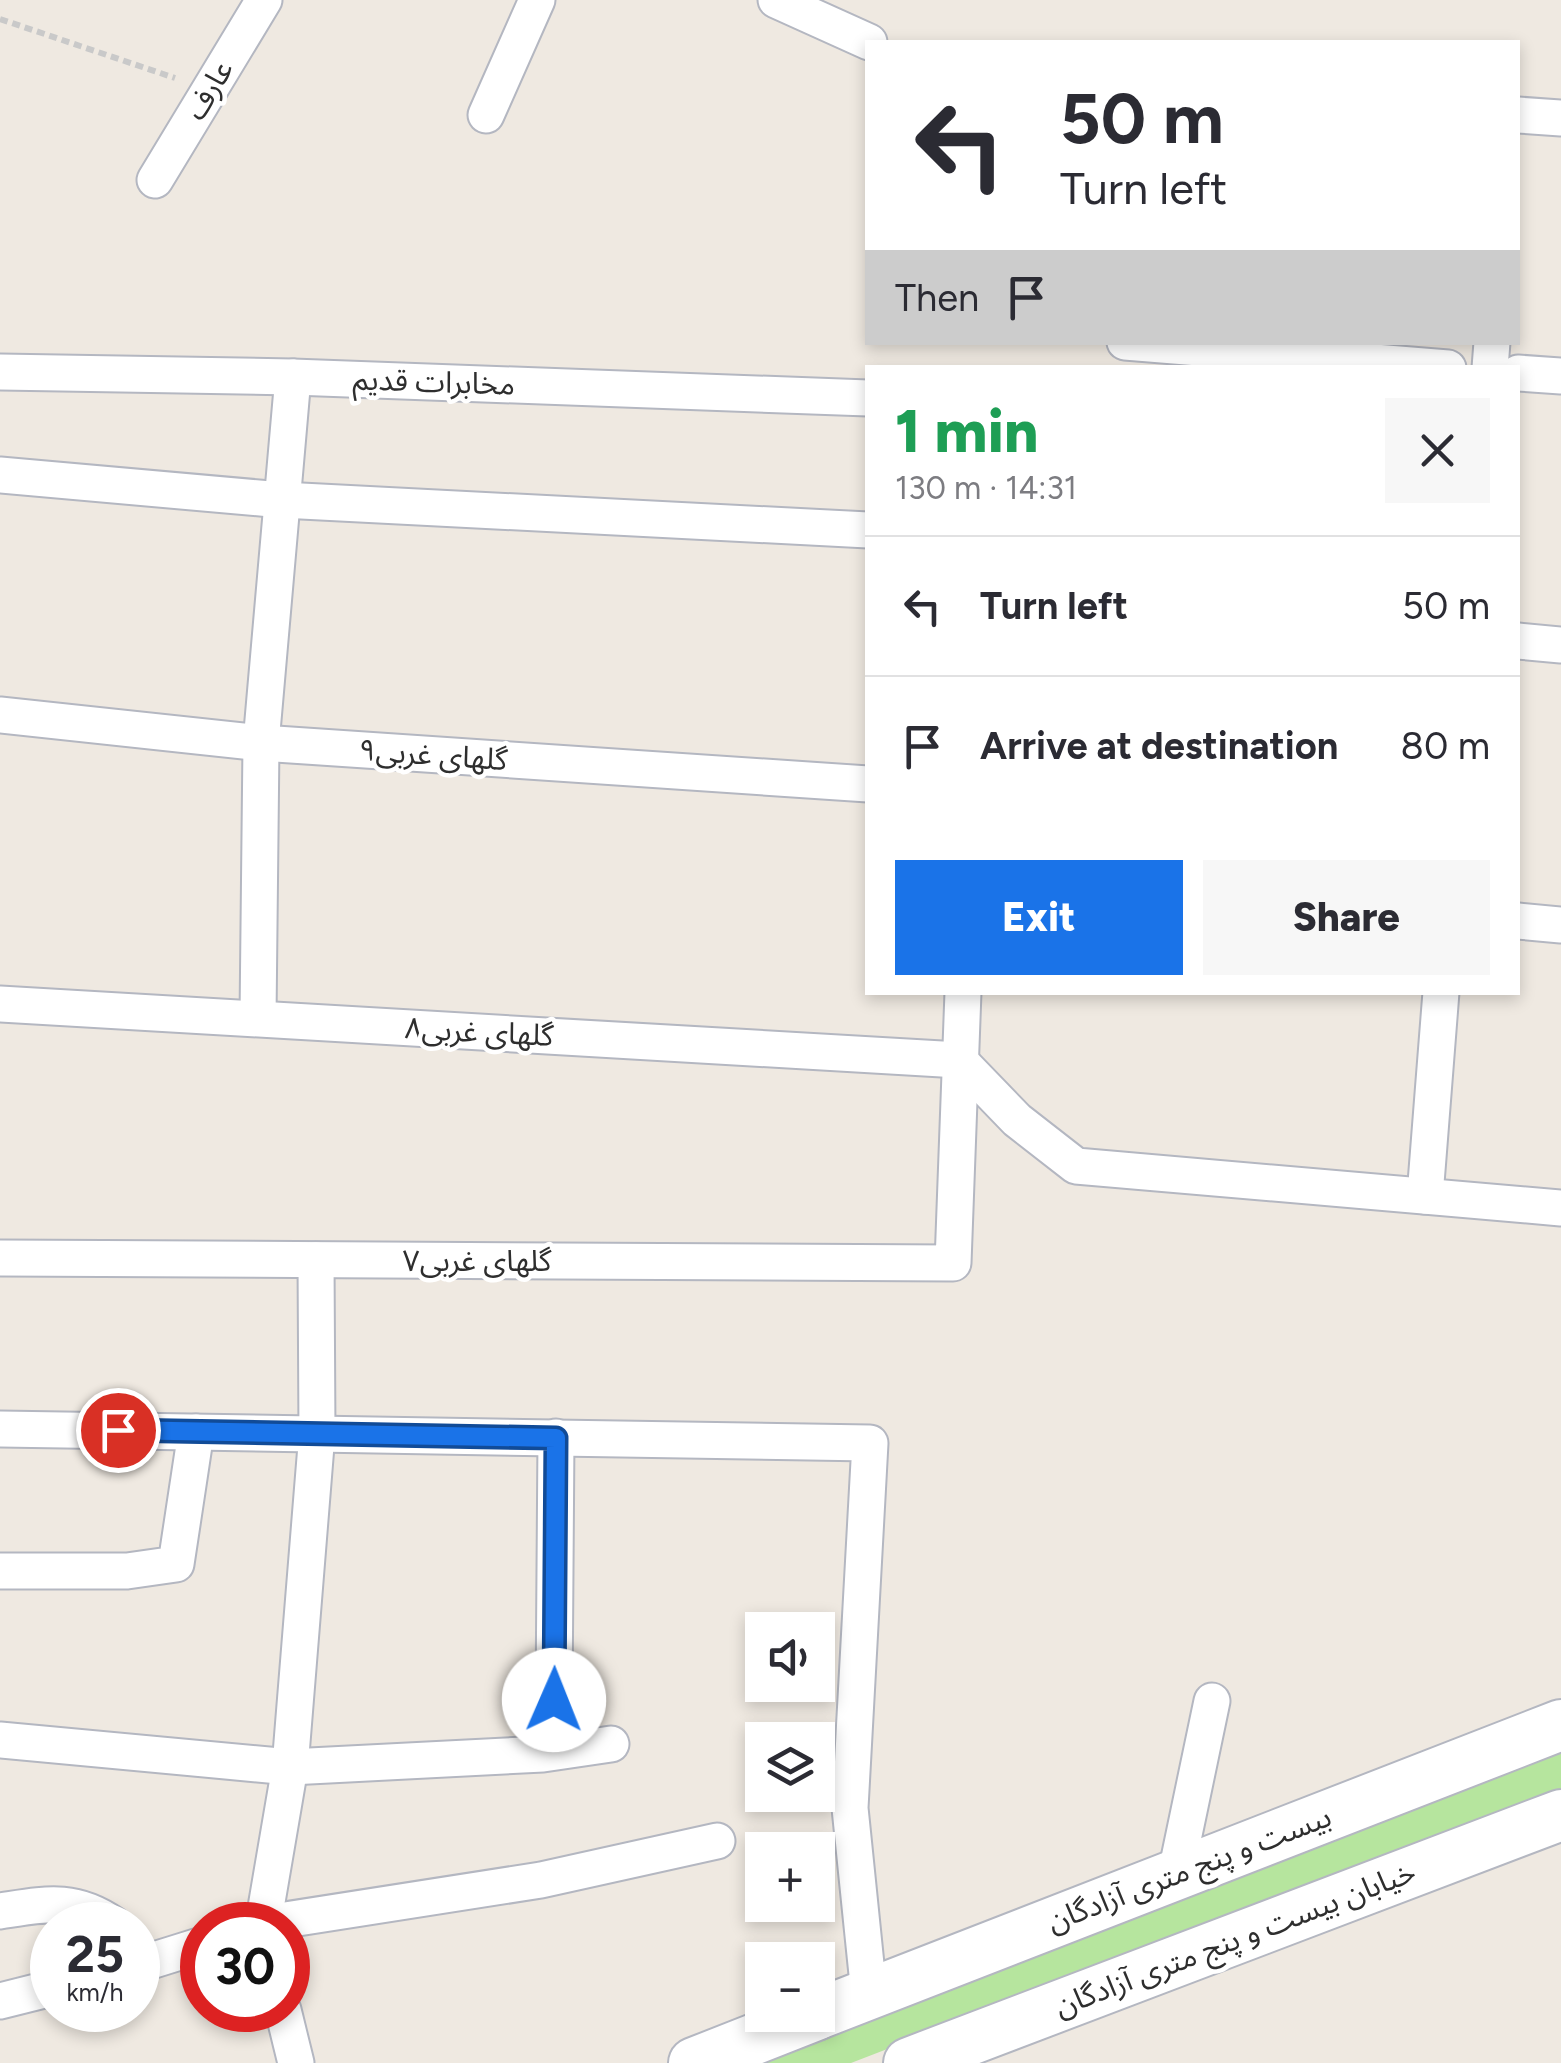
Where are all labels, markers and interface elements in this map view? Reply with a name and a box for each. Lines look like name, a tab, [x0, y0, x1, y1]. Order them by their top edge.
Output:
street label: عارف	[176, 53, 241, 126]
text: 50 m	[1060, 76, 1224, 161]
icon: left	[895, 80, 1025, 210]
text: Turn left	[1060, 161, 1227, 215]
icon: arrive	[999, 270, 1054, 325]
text: Then	[895, 275, 979, 321]
street label: مخابرات قدیم	[352, 360, 516, 408]
text: 1 min	[895, 395, 1038, 467]
button: close	[1385, 398, 1490, 503]
text: 130 m · 14:31	[895, 469, 1077, 507]
icon: left	[895, 579, 950, 634]
text: Turn left	[980, 583, 1128, 629]
text: 50 m	[1402, 583, 1490, 629]
icon: arrive	[895, 719, 950, 774]
text: Arrive at destination	[980, 723, 1338, 769]
text: 80 m	[1401, 723, 1490, 769]
street label: گلهای غربی۹	[357, 731, 509, 778]
button: Exit	[895, 860, 1183, 975]
button: Share	[1203, 860, 1490, 975]
street label: گلهای غربی۸	[404, 1009, 555, 1054]
street label: گلهای غربی۷	[403, 1242, 552, 1279]
pin	[76, 1388, 161, 1473]
icon: arrive	[91, 1403, 146, 1458]
map controls	[745, 1612, 835, 2032]
button: sound	[745, 1612, 835, 1702]
position arrow	[502, 1648, 606, 1752]
button: layers	[745, 1722, 835, 1812]
street label: بیست و پنج متری آزادگان	[1042, 1797, 1338, 1944]
button: +	[745, 1832, 835, 1922]
street label: خیابان بیست و پنج متری آزادگان	[1049, 1853, 1422, 2028]
speed limit sign: 30	[180, 1902, 310, 2032]
text: 25	[66, 1924, 124, 1985]
button: −	[745, 1942, 835, 2032]
text: km/h	[66, 1977, 124, 2007]

